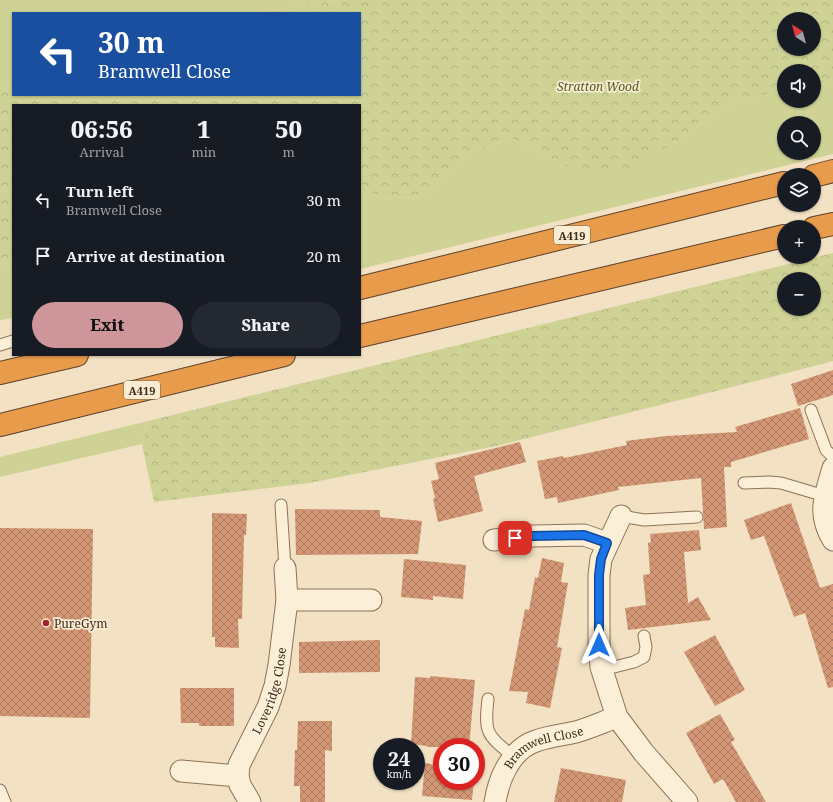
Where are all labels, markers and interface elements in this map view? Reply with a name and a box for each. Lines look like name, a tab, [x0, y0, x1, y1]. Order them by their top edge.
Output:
north arrow	[777, 12, 821, 56]
map controls	[777, 12, 821, 316]
text: 30 m	[98, 23, 165, 61]
icon: left	[32, 28, 84, 80]
text: Bramwell Close	[98, 59, 231, 83]
button: sound	[777, 64, 821, 108]
park label: Stratton Wood	[557, 78, 639, 95]
text: 06:56	[71, 112, 133, 145]
text: 1	[197, 112, 211, 145]
text: 50	[275, 112, 302, 145]
button: search	[777, 116, 821, 160]
text: Arrival	[79, 143, 124, 161]
text: min	[191, 143, 216, 161]
text: m	[282, 143, 295, 161]
button: layers	[777, 168, 821, 212]
text: Turn left	[66, 181, 134, 201]
icon: left	[32, 189, 54, 211]
text: 30 m	[306, 190, 341, 210]
text: Bramwell Close	[66, 201, 162, 219]
button: +	[777, 220, 821, 264]
road number: A419	[554, 226, 590, 244]
icon: arrive	[32, 245, 54, 267]
text: Arrive at destination	[66, 246, 225, 266]
text: 20 m	[306, 246, 341, 266]
button: −	[777, 272, 821, 316]
button: Exit	[32, 302, 183, 348]
button: Share	[191, 302, 341, 348]
road number: A419	[124, 381, 160, 399]
pin	[498, 521, 532, 555]
icon: arrive	[504, 527, 526, 549]
place label: PureGym	[54, 615, 108, 632]
marker: PureGym	[41, 618, 51, 628]
position arrow	[578, 624, 620, 666]
street label: Loveridge Close	[247, 646, 290, 737]
street label: Bramwell Close	[499, 722, 585, 772]
speed limit sign: 30	[433, 738, 485, 790]
text: 24	[388, 745, 410, 772]
text: km/h	[387, 767, 411, 781]

